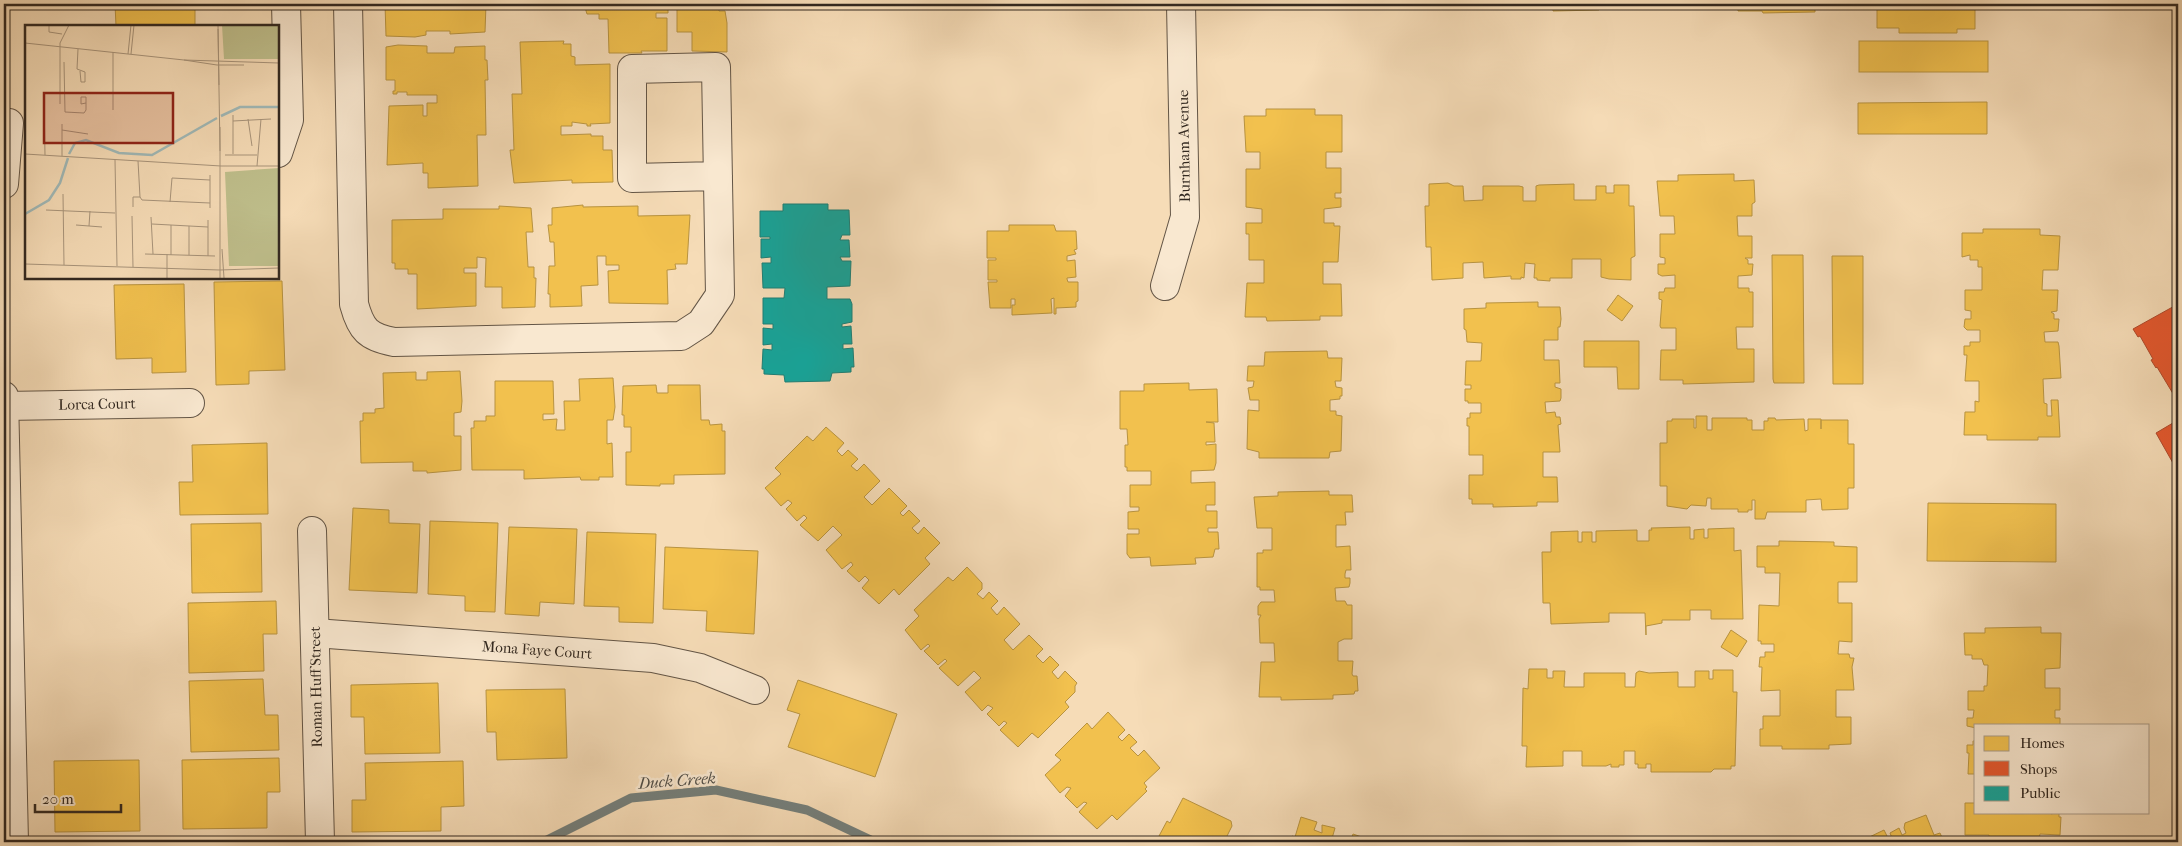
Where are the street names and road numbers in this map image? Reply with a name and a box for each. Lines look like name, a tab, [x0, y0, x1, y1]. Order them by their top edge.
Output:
street label: Burnham Avenue	[1174, 89, 1194, 203]
street label: Lorca Court	[58, 394, 137, 414]
street label: Roman Huff Street	[306, 626, 326, 748]
street label: Mona Faye Court	[481, 637, 593, 663]

